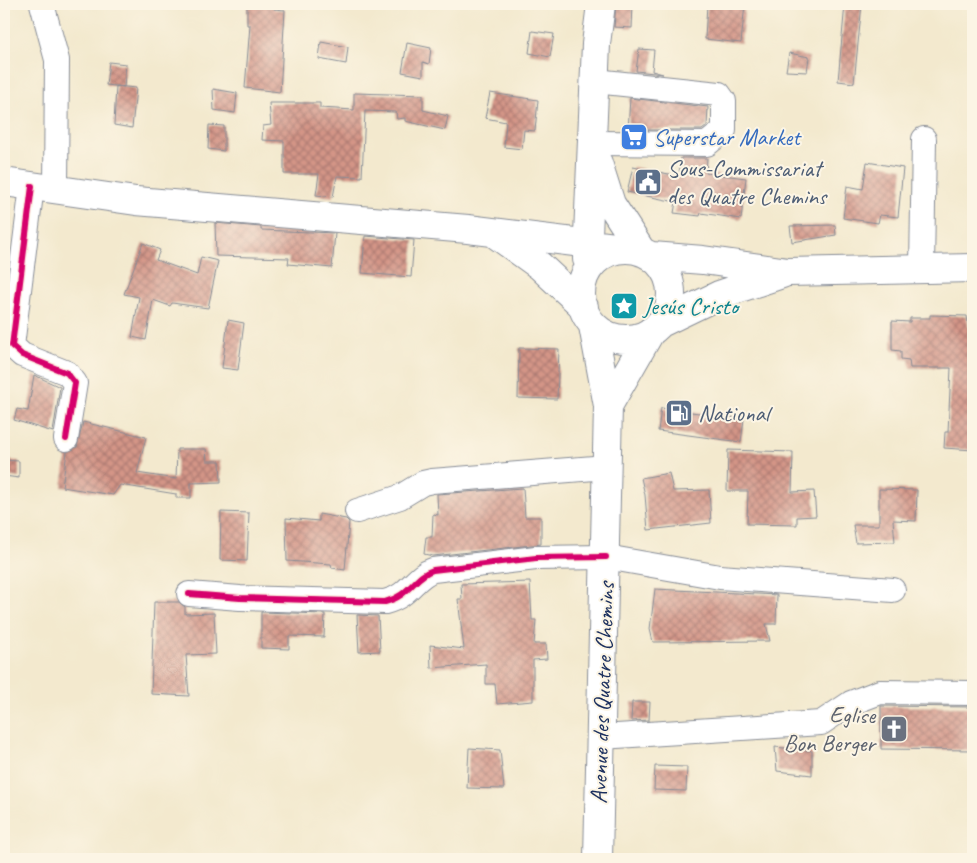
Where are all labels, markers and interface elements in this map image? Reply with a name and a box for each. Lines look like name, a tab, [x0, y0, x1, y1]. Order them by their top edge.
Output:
supermarket icon: Superstar Market	[619, 122, 649, 152]
place label: Superstar Market	[653, 122, 802, 152]
place label: Sous-Commissariat des Quatre Chemins	[667, 153, 828, 211]
public building icon: Sous-Commissariat des Quatre Chemins	[633, 167, 663, 197]
place icon: Jesús Cristo	[609, 291, 639, 321]
place label: Jesús Cristo	[642, 291, 741, 321]
fuel station icon: National	[664, 398, 694, 428]
place label: National	[698, 398, 773, 428]
street label: Avenue des Quatre Chemins	[583, 579, 621, 804]
place label: Eglise Bon Berger	[784, 700, 877, 758]
church icon: Eglise Bon Berger	[879, 714, 909, 744]

